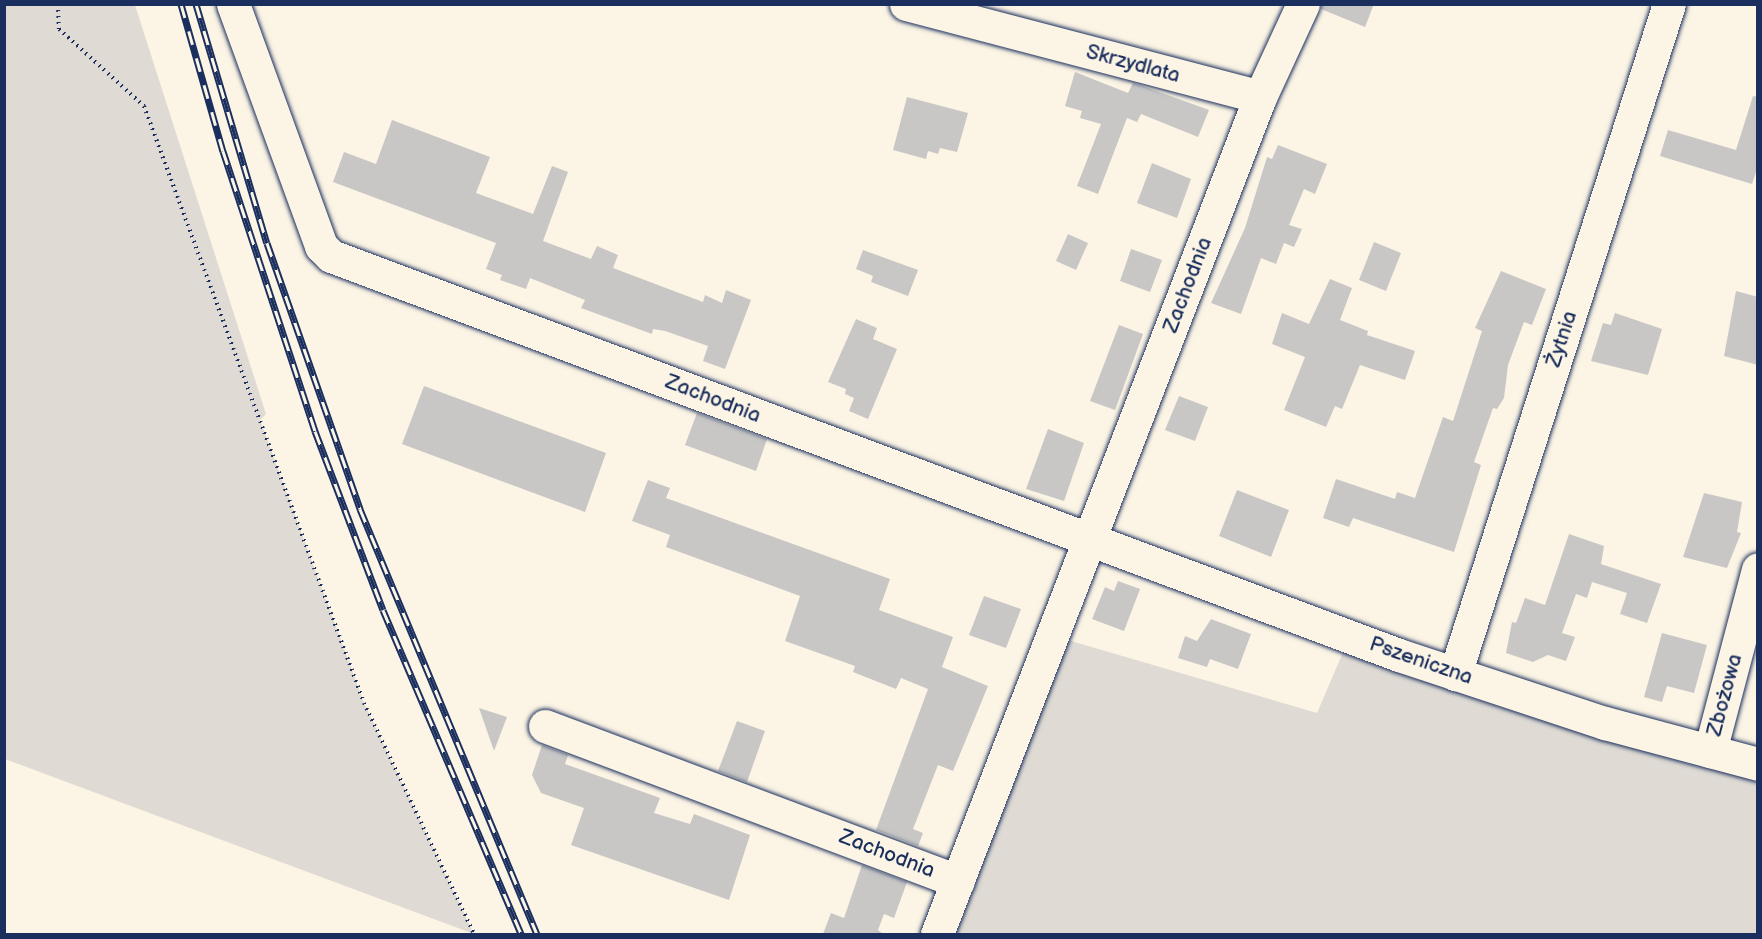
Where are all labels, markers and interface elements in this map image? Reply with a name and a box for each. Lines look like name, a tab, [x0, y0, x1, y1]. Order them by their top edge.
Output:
street label: Skrzydlata	[1083, 39, 1183, 89]
street label: Zachodnia	[1158, 234, 1218, 336]
street label: Żytnia	[1541, 308, 1583, 370]
street label: Zachodnia	[662, 369, 764, 429]
street label: Pszeniczna	[1366, 632, 1476, 690]
street label: Zbożowa	[1702, 651, 1748, 739]
street label: Zachodnia	[836, 824, 938, 884]

